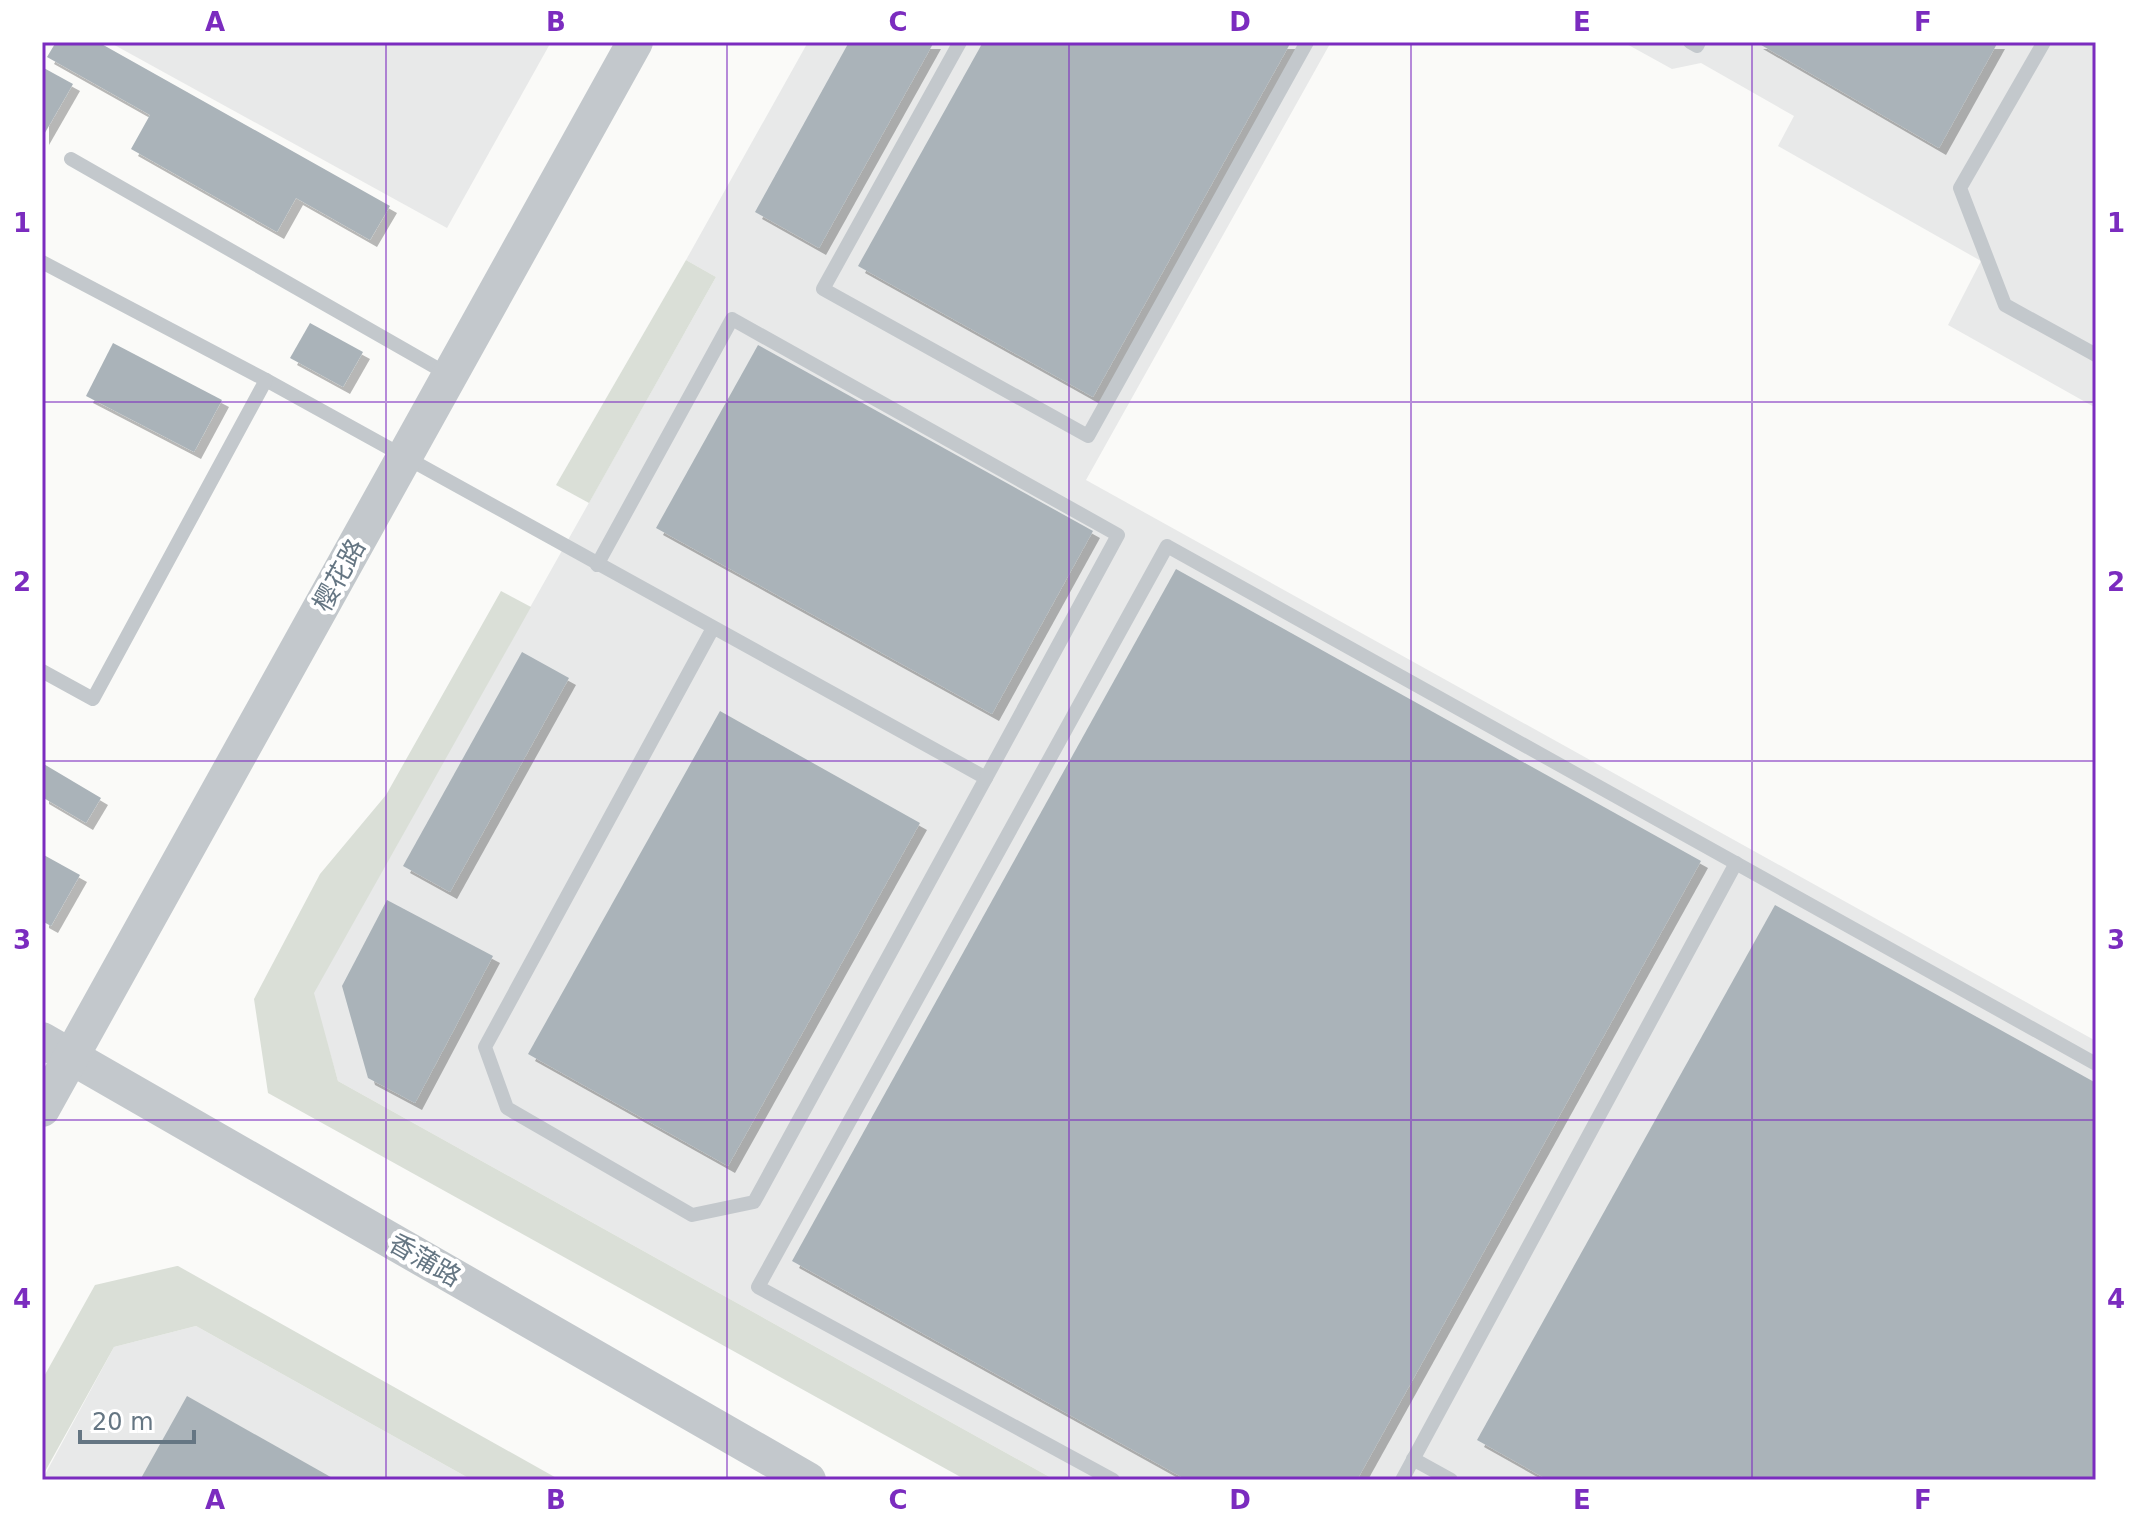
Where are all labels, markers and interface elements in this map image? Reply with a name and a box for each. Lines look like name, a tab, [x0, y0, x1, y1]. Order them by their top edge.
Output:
text: A	[205, 7, 225, 37]
text: B	[546, 7, 566, 37]
text: C	[888, 7, 908, 37]
text: D	[1229, 7, 1251, 37]
text: E	[1573, 7, 1591, 37]
text: F	[1914, 7, 1932, 37]
text: 1	[13, 208, 31, 238]
text: 1	[2107, 208, 2125, 238]
street label: 樱花路	[307, 534, 371, 616]
text: 2	[13, 567, 31, 597]
text: 2	[2107, 567, 2125, 597]
text: 3	[13, 925, 31, 955]
text: 3	[2107, 925, 2125, 955]
street label: 香蒲路	[384, 1228, 466, 1292]
text: 4	[13, 1284, 31, 1314]
text: 4	[2107, 1284, 2125, 1314]
scale bar	[80, 1394, 194, 1444]
text: 20 m	[92, 1408, 154, 1436]
text: A	[205, 1485, 225, 1515]
text: B	[546, 1485, 566, 1515]
text: C	[888, 1485, 908, 1515]
text: D	[1229, 1485, 1251, 1515]
text: E	[1573, 1485, 1591, 1515]
text: F	[1914, 1485, 1932, 1515]

